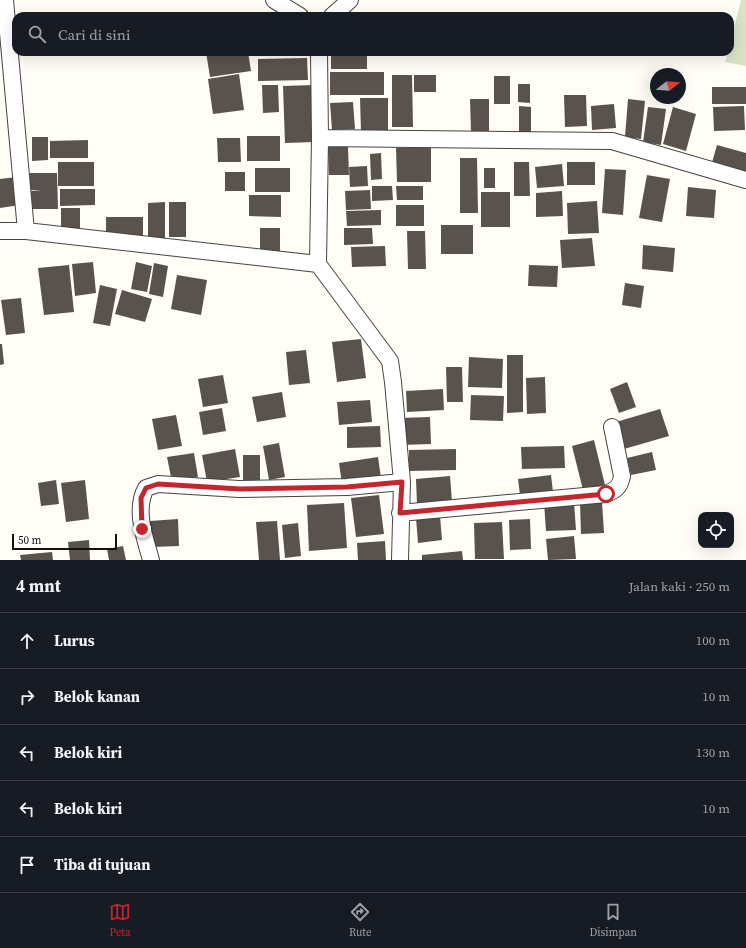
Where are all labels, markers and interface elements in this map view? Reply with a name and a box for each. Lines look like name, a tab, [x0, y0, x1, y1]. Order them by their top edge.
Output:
search box	[12, 12, 734, 56]
icon: search	[26, 23, 48, 45]
text: Cari di sini	[58, 24, 130, 45]
north arrow	[650, 68, 686, 104]
route start	[597, 485, 615, 503]
map controls	[698, 512, 734, 548]
button: locate	[698, 512, 734, 548]
route end	[133, 520, 151, 538]
scale bar	[12, 532, 117, 551]
text: 50 m	[18, 533, 41, 548]
text: 4 mnt	[16, 574, 61, 598]
text: Jalan kaki · 250 m	[629, 578, 730, 595]
icon: ahead	[16, 630, 38, 652]
text: Lurus	[54, 630, 95, 651]
text: 100 m	[696, 632, 730, 649]
icon: right	[16, 686, 38, 708]
text: Belok kanan	[54, 686, 140, 707]
text: 10 m	[702, 688, 730, 705]
icon: left	[16, 742, 38, 764]
text: Belok kiri	[54, 742, 122, 763]
text: 130 m	[696, 744, 730, 761]
icon: left	[16, 798, 38, 820]
text: Belok kiri	[54, 798, 122, 819]
text: 10 m	[702, 800, 730, 817]
icon: arrive	[16, 854, 38, 876]
text: Tiba di tujuan	[54, 854, 150, 875]
tab: Peta	[109, 901, 131, 940]
tab: Rute	[349, 901, 372, 940]
tab: Disimpan	[589, 901, 637, 940]

